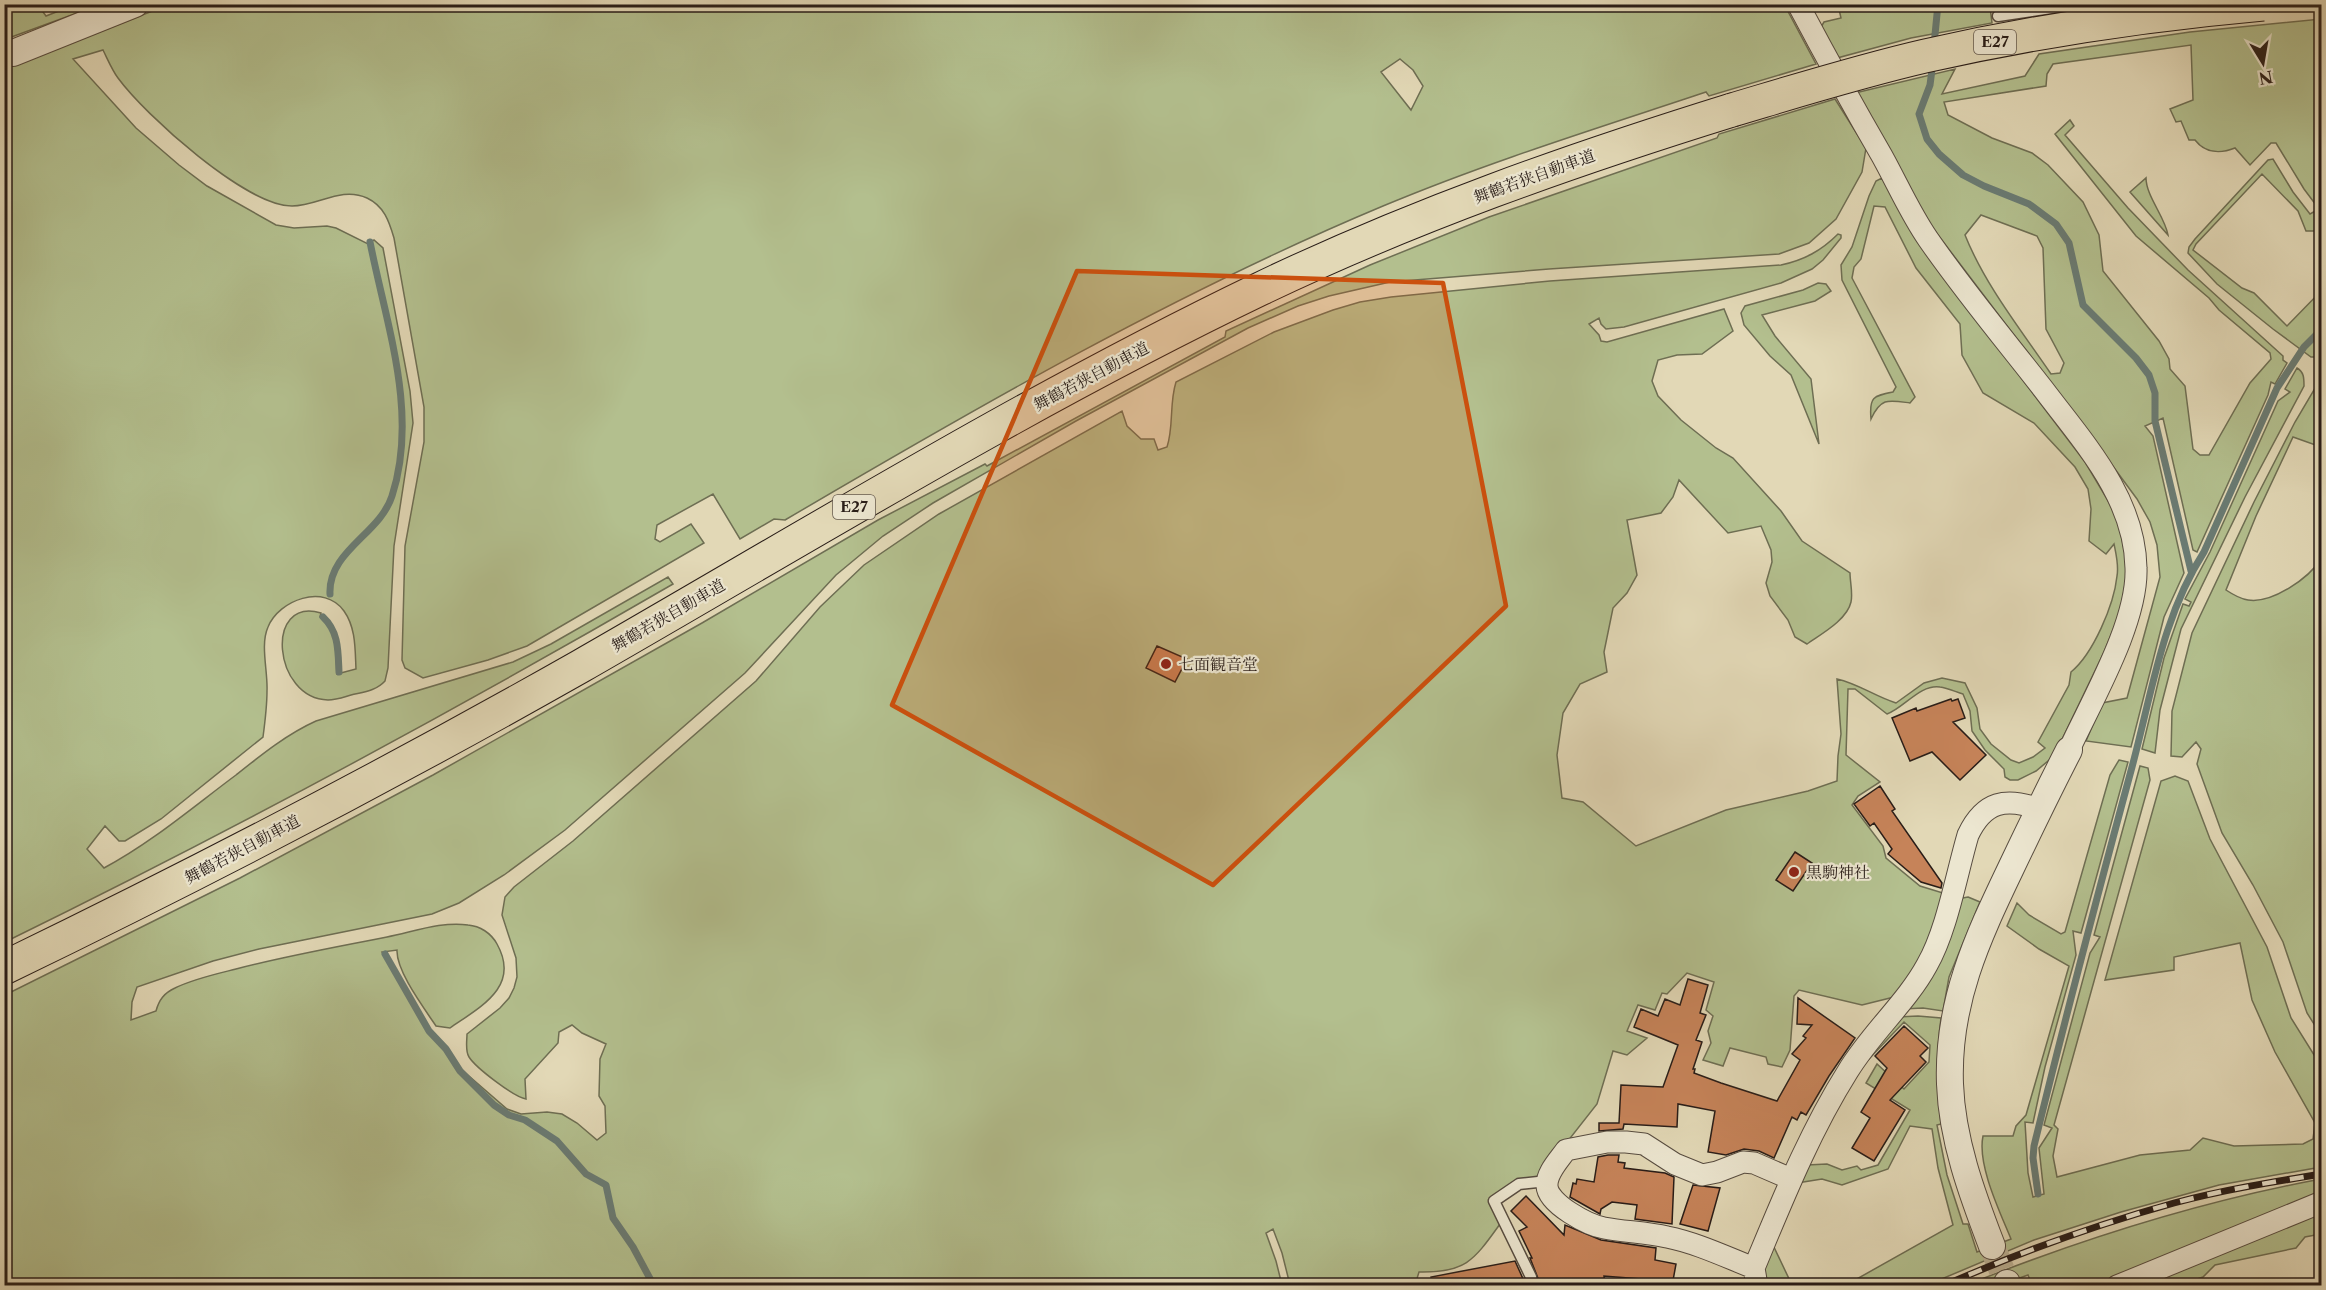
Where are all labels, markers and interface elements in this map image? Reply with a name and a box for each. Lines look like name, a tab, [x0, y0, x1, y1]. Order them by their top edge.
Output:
road number: E27	[1974, 30, 2016, 54]
north arrow	[2233, 33, 2293, 93]
text: N	[2257, 67, 2275, 89]
street label: 舞鶴若狭自動車道	[1470, 145, 1598, 207]
street label: 舞鶴若狭自動車道	[1030, 337, 1152, 415]
road number: E27	[833, 495, 875, 519]
street label: 舞鶴若狭自動車道	[608, 574, 728, 656]
place label: 七面観音堂	[1178, 654, 1258, 674]
marker: 七面観音堂	[1159, 657, 1173, 671]
street label: 舞鶴若狭自動車道	[181, 810, 303, 888]
place label: 黒駒神社	[1806, 862, 1870, 882]
marker: 黒駒神社	[1787, 865, 1801, 879]

